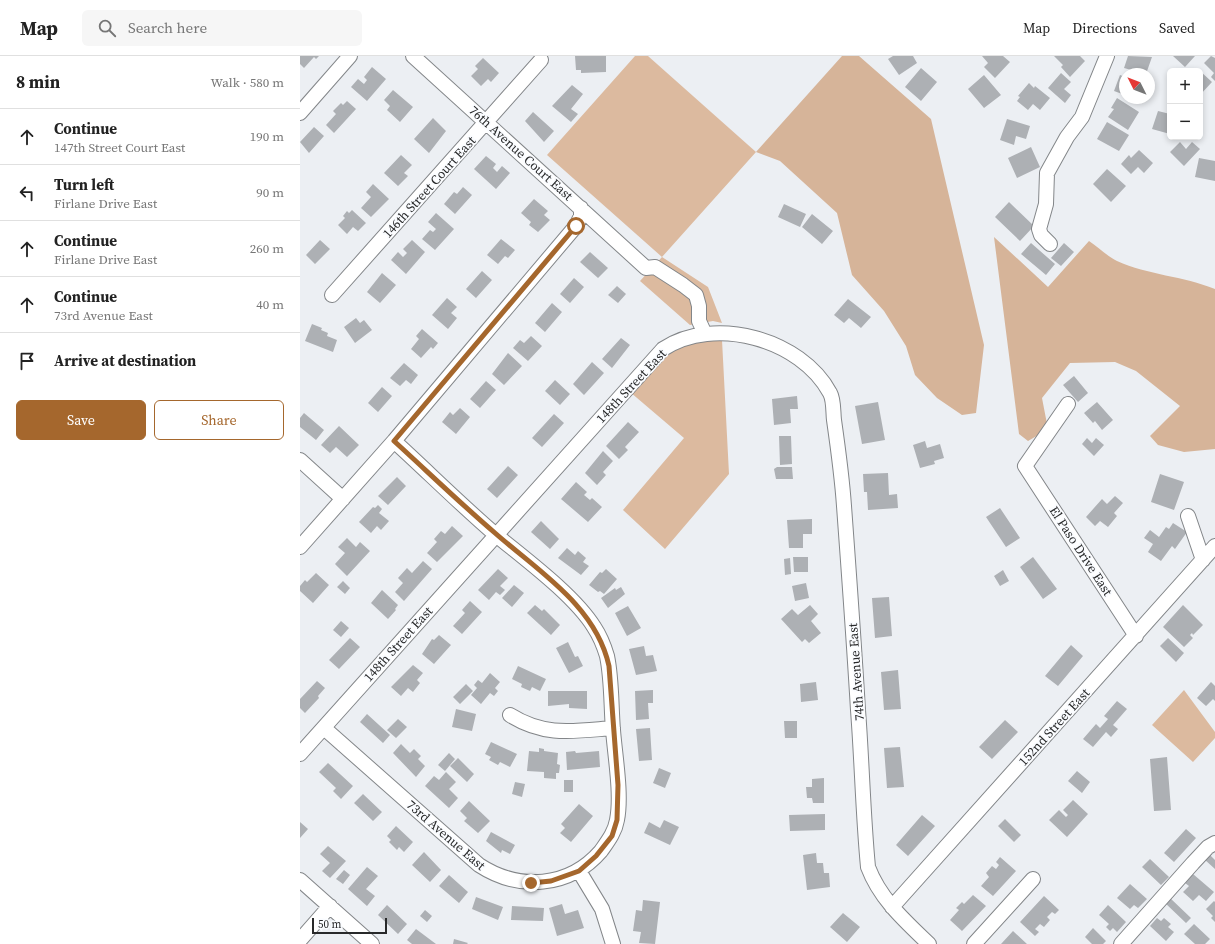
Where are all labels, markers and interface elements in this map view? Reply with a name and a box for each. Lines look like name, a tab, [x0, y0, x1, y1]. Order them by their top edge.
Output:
search box	[82, 10, 362, 46]
text: Map	[20, 15, 58, 41]
icon: search	[96, 17, 118, 39]
text: Search here	[128, 17, 207, 38]
text: Map	[1023, 18, 1050, 38]
text: Directions	[1072, 18, 1137, 38]
text: Saved	[1159, 18, 1195, 38]
north arrow	[1119, 68, 1155, 104]
map controls	[1167, 68, 1203, 140]
button: +	[1167, 68, 1203, 104]
text: 8 min	[16, 70, 60, 94]
text: Walk · 580 m	[211, 74, 284, 91]
street label: 76th Avenue Court East	[466, 102, 577, 205]
button: −	[1167, 104, 1203, 140]
text: Continue	[54, 118, 117, 139]
icon: ahead	[16, 126, 38, 148]
text: 190 m	[250, 128, 284, 145]
street label: 146th Street Court East	[379, 132, 480, 241]
text: 147th Street Court East	[54, 139, 185, 156]
text: Turn left	[54, 174, 114, 195]
icon: left	[16, 182, 38, 204]
text: 90 m	[256, 184, 284, 201]
text: Firlane Drive East	[54, 195, 157, 212]
route start	[567, 217, 585, 235]
text: Continue	[54, 230, 117, 251]
icon: ahead	[16, 238, 38, 260]
text: 260 m	[250, 240, 284, 257]
text: Firlane Drive East	[54, 251, 157, 268]
text: Continue	[54, 286, 117, 307]
icon: ahead	[16, 294, 38, 316]
text: 40 m	[256, 296, 284, 313]
text: 73rd Avenue East	[54, 307, 153, 324]
street label: 148th Street East	[592, 345, 670, 427]
icon: arrive	[16, 350, 38, 372]
text: Arrive at destination	[54, 350, 196, 371]
button: Save	[16, 400, 146, 440]
button: Share	[154, 400, 284, 440]
street label: El Paso Drive East	[1046, 503, 1117, 600]
street label: 148th Street East	[360, 602, 437, 685]
street label: 74th Avenue East	[844, 622, 868, 722]
street label: 152nd Street East	[1015, 684, 1094, 769]
street label: 73rd Avenue East	[403, 796, 489, 874]
route end	[522, 874, 540, 892]
scale bar	[312, 916, 387, 935]
text: 50 m	[318, 917, 341, 932]

